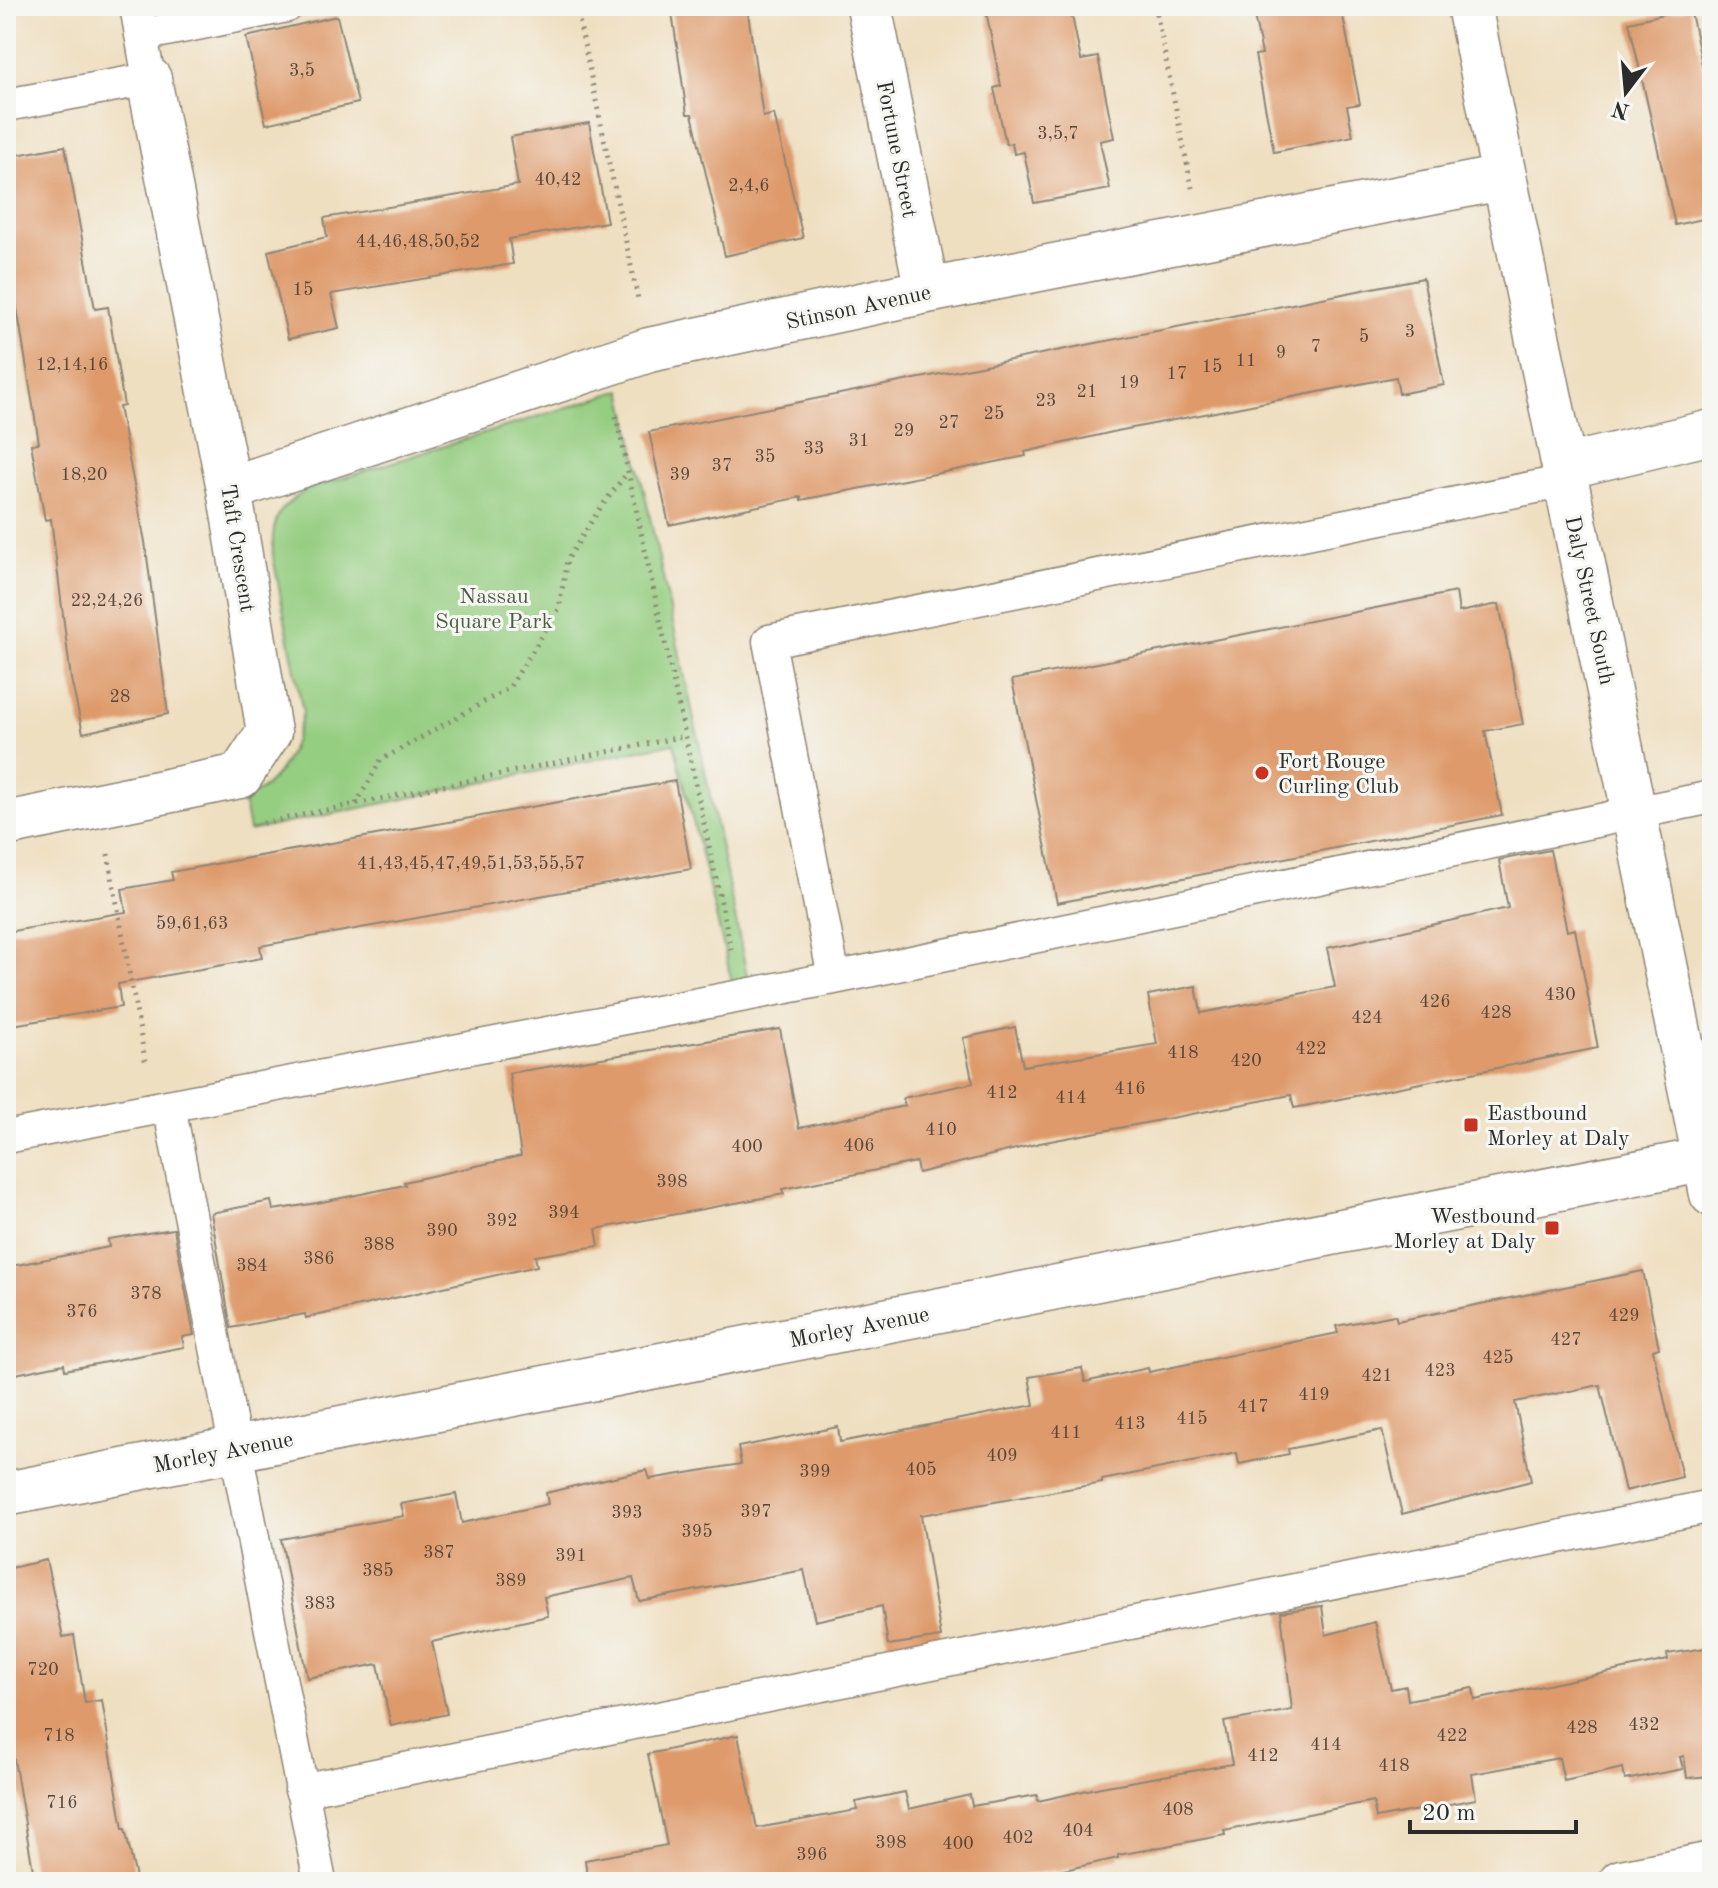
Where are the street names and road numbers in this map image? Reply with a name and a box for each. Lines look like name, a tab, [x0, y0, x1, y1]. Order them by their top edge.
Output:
street label: Fortune Street	[872, 79, 920, 220]
street label: Stinson Avenue	[784, 282, 933, 334]
street label: Taft Crescent	[216, 483, 258, 614]
street label: Daly Street South	[1560, 514, 1618, 687]
street label: Morley Avenue	[788, 1304, 931, 1352]
street label: Morley Avenue	[152, 1429, 295, 1477]

